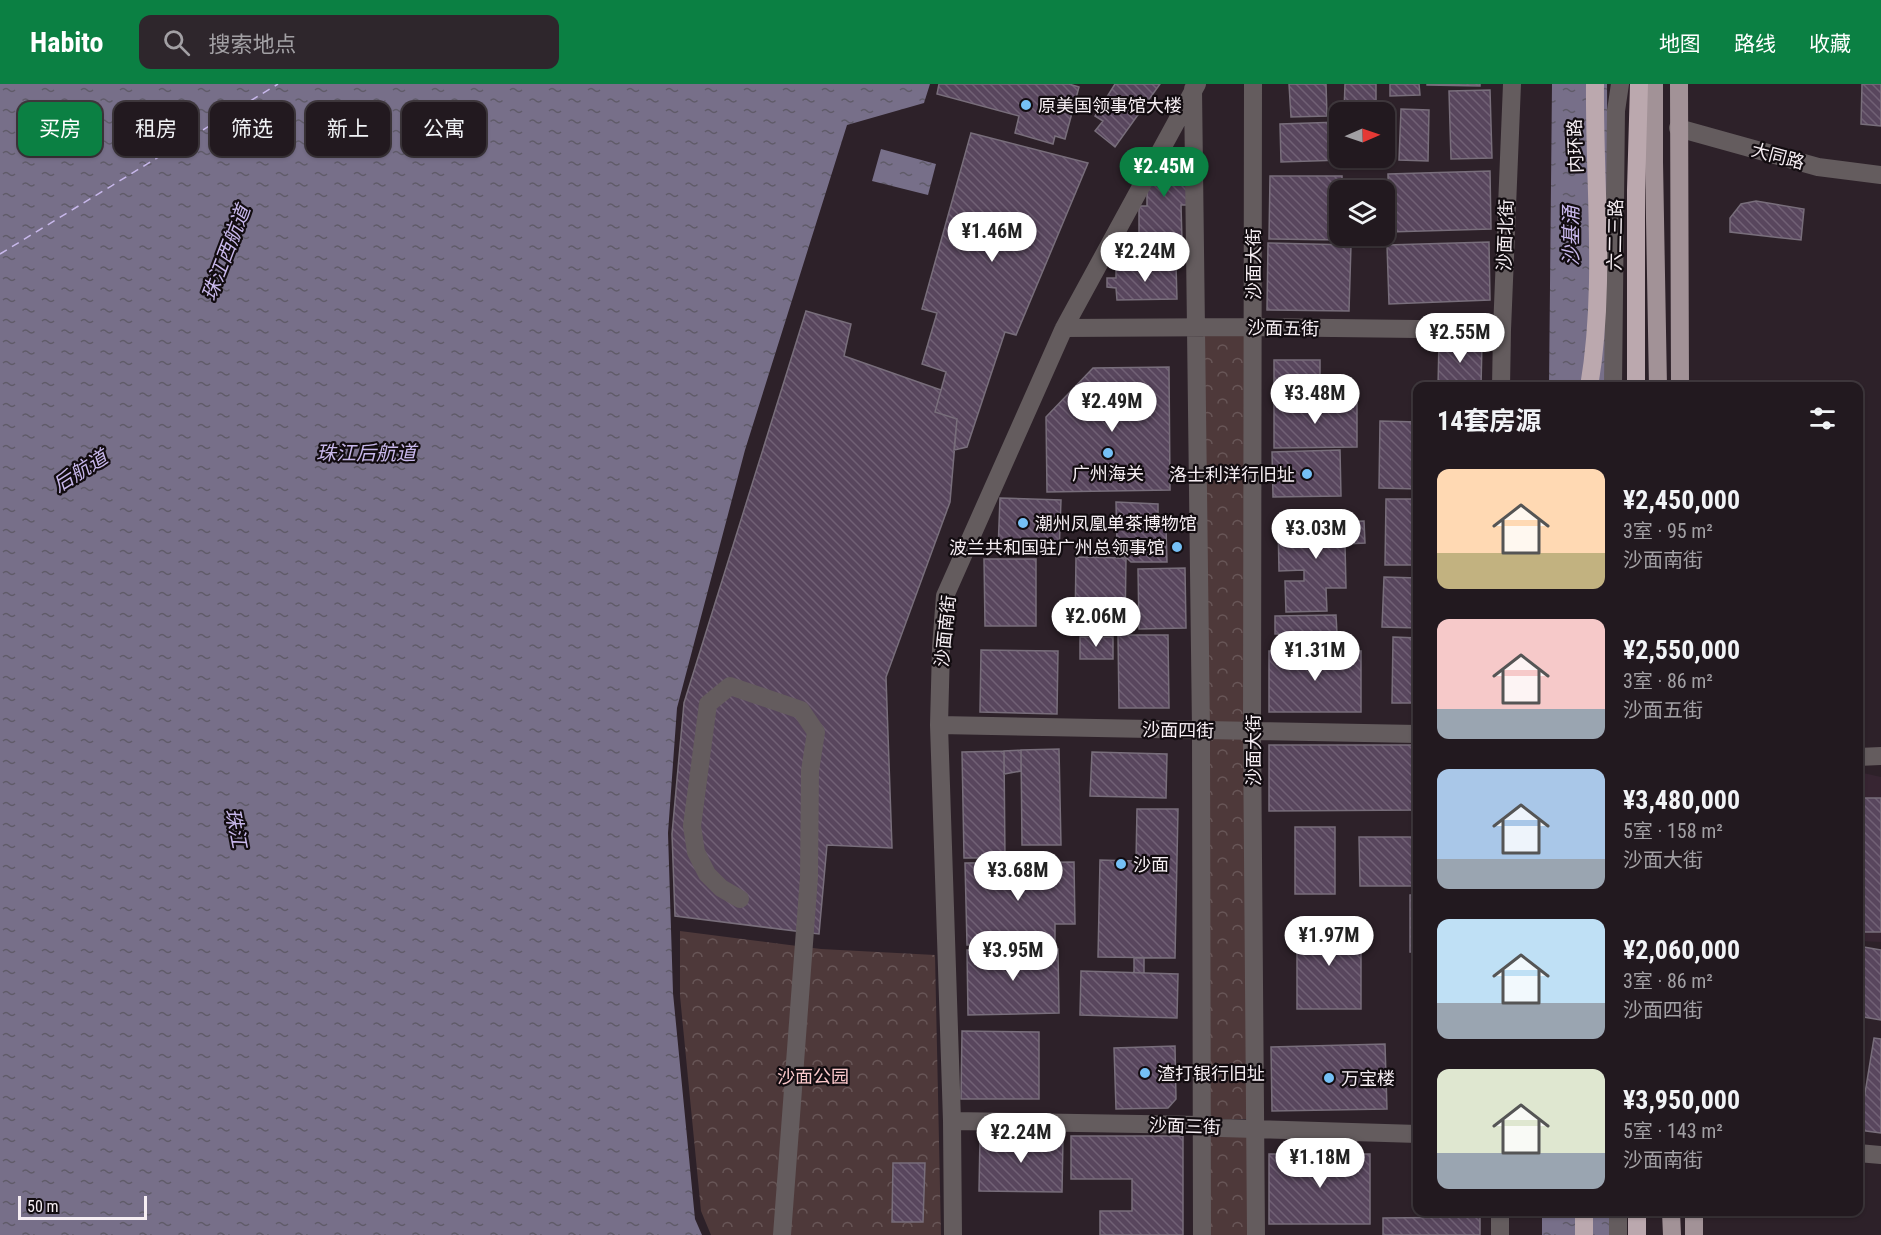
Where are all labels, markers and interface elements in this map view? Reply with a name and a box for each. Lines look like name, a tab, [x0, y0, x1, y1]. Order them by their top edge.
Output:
search box	[139, 15, 559, 69]
text: Habito	[30, 26, 103, 59]
icon: search	[160, 26, 193, 59]
text: 搜索地点	[208, 32, 296, 57]
text: 地图	[1659, 32, 1701, 56]
text: 路线	[1734, 32, 1776, 56]
text: 收藏	[1809, 32, 1851, 56]
place label: 原美国领事馆大楼	[1038, 95, 1182, 116]
marker: 原美国领事馆大楼	[1019, 98, 1033, 112]
chip: 买房	[18, 102, 102, 156]
chip: 租房	[114, 102, 198, 156]
chip: 筛选	[210, 102, 294, 156]
chip: 新上	[306, 102, 390, 156]
chip: 公寓	[402, 102, 486, 156]
north arrow	[1329, 102, 1395, 168]
map controls	[1329, 102, 1395, 246]
street label: 内环路	[1564, 119, 1586, 173]
street label: 大同路	[1749, 139, 1807, 173]
pin: ¥2.45M	[1115, 147, 1213, 198]
text: ¥2.45M	[1134, 154, 1194, 178]
button: layers	[1329, 180, 1395, 246]
water label: 珠江西航道	[197, 199, 256, 304]
street label: 沙面北街	[1493, 199, 1517, 271]
street label: 六二三路	[1604, 199, 1626, 271]
water label: 沙基涌	[1559, 204, 1583, 266]
pin: ¥1.46M	[943, 212, 1041, 263]
text: ¥1.46M	[962, 219, 1022, 243]
street label: 沙面大街	[1243, 228, 1264, 300]
pin: ¥2.24M	[1096, 232, 1194, 283]
text: ¥2.24M	[1115, 239, 1175, 263]
pin: ¥2.55M	[1411, 313, 1509, 364]
street label: 沙面五街	[1247, 317, 1319, 339]
text: ¥2.55M	[1430, 320, 1490, 344]
pin: ¥3.48M	[1266, 374, 1364, 425]
text: ¥3.48M	[1285, 381, 1345, 405]
pin: ¥2.49M	[1063, 382, 1161, 433]
text: ¥2.49M	[1082, 389, 1142, 413]
icon: filters	[1806, 402, 1839, 435]
text: 14套房源	[1437, 406, 1541, 436]
water label: 珠江后航道	[316, 441, 419, 465]
water label: 后航道	[48, 443, 114, 497]
marker: 广州海关	[1101, 446, 1115, 460]
place label: 广州海关	[1072, 463, 1144, 484]
place label: 洛士利洋行旧址	[1169, 464, 1295, 485]
marker: 洛士利洋行旧址	[1300, 467, 1314, 481]
text: ¥2,450,000	[1623, 485, 1740, 515]
icon: home	[1485, 493, 1557, 565]
pin: ¥3.03M	[1267, 509, 1365, 560]
place label: 潮州凤凰单茶博物馆	[1035, 513, 1197, 534]
marker: 潮州凤凰单茶博物馆	[1016, 516, 1030, 530]
text: ¥3.03M	[1286, 516, 1346, 540]
text: 3室 · 95 m²	[1623, 519, 1713, 543]
place label: 波兰共和国驻广州总领事馆	[949, 537, 1165, 558]
marker: 波兰共和国驻广州总领事馆	[1170, 540, 1184, 554]
text: 沙面南街	[1623, 548, 1703, 572]
street label: 沙面南街	[931, 594, 959, 668]
pin: ¥2.06M	[1047, 597, 1145, 648]
text: ¥2.06M	[1066, 604, 1126, 628]
pin: ¥1.31M	[1266, 631, 1364, 682]
text: ¥2,550,000	[1623, 635, 1740, 665]
text: ¥1.31M	[1285, 638, 1345, 662]
icon: home	[1485, 643, 1557, 715]
text: 3室 · 86 m²	[1623, 669, 1713, 693]
text: 沙面五街	[1623, 698, 1703, 722]
street label: 沙面大街	[1243, 714, 1264, 786]
street label: 沙面四街	[1142, 719, 1214, 741]
text: ¥3,480,000	[1623, 785, 1740, 815]
icon: home	[1485, 793, 1557, 865]
water label: 珠江	[220, 806, 252, 852]
text: 5室 · 158 m²	[1623, 819, 1723, 843]
text: 沙面大街	[1623, 848, 1703, 872]
pin: ¥3.68M	[969, 851, 1067, 902]
place label: 沙面	[1133, 854, 1169, 875]
marker: 沙面	[1114, 857, 1128, 871]
text: ¥3.68M	[988, 858, 1048, 882]
pin: ¥1.97M	[1280, 916, 1378, 967]
text: ¥1.97M	[1299, 923, 1359, 947]
pin: ¥3.95M	[964, 931, 1062, 982]
text: ¥2,060,000	[1623, 935, 1740, 965]
text: ¥3.95M	[983, 938, 1043, 962]
icon: home	[1485, 943, 1557, 1015]
text: 3室 · 86 m²	[1623, 969, 1713, 993]
text: 沙面四街	[1623, 998, 1703, 1022]
place label: 渣打银行旧址	[1157, 1063, 1265, 1084]
park label: 沙面公园	[777, 1066, 849, 1087]
marker: 渣打银行旧址	[1138, 1066, 1152, 1080]
place label: 万宝楼	[1341, 1068, 1395, 1089]
marker: 万宝楼	[1322, 1071, 1336, 1085]
text: ¥3,950,000	[1623, 1085, 1740, 1115]
icon: home	[1485, 1093, 1557, 1165]
pin: ¥2.24M	[972, 1113, 1070, 1164]
street label: 沙面三街	[1149, 1114, 1221, 1138]
text: 5室 · 143 m²	[1623, 1119, 1723, 1143]
text: ¥2.24M	[991, 1120, 1051, 1144]
pin: ¥1.18M	[1271, 1138, 1369, 1189]
text: ¥1.18M	[1290, 1145, 1350, 1169]
text: 沙面南街	[1623, 1148, 1703, 1172]
scale bar	[18, 1193, 147, 1220]
text: 50 m	[27, 1197, 59, 1216]

